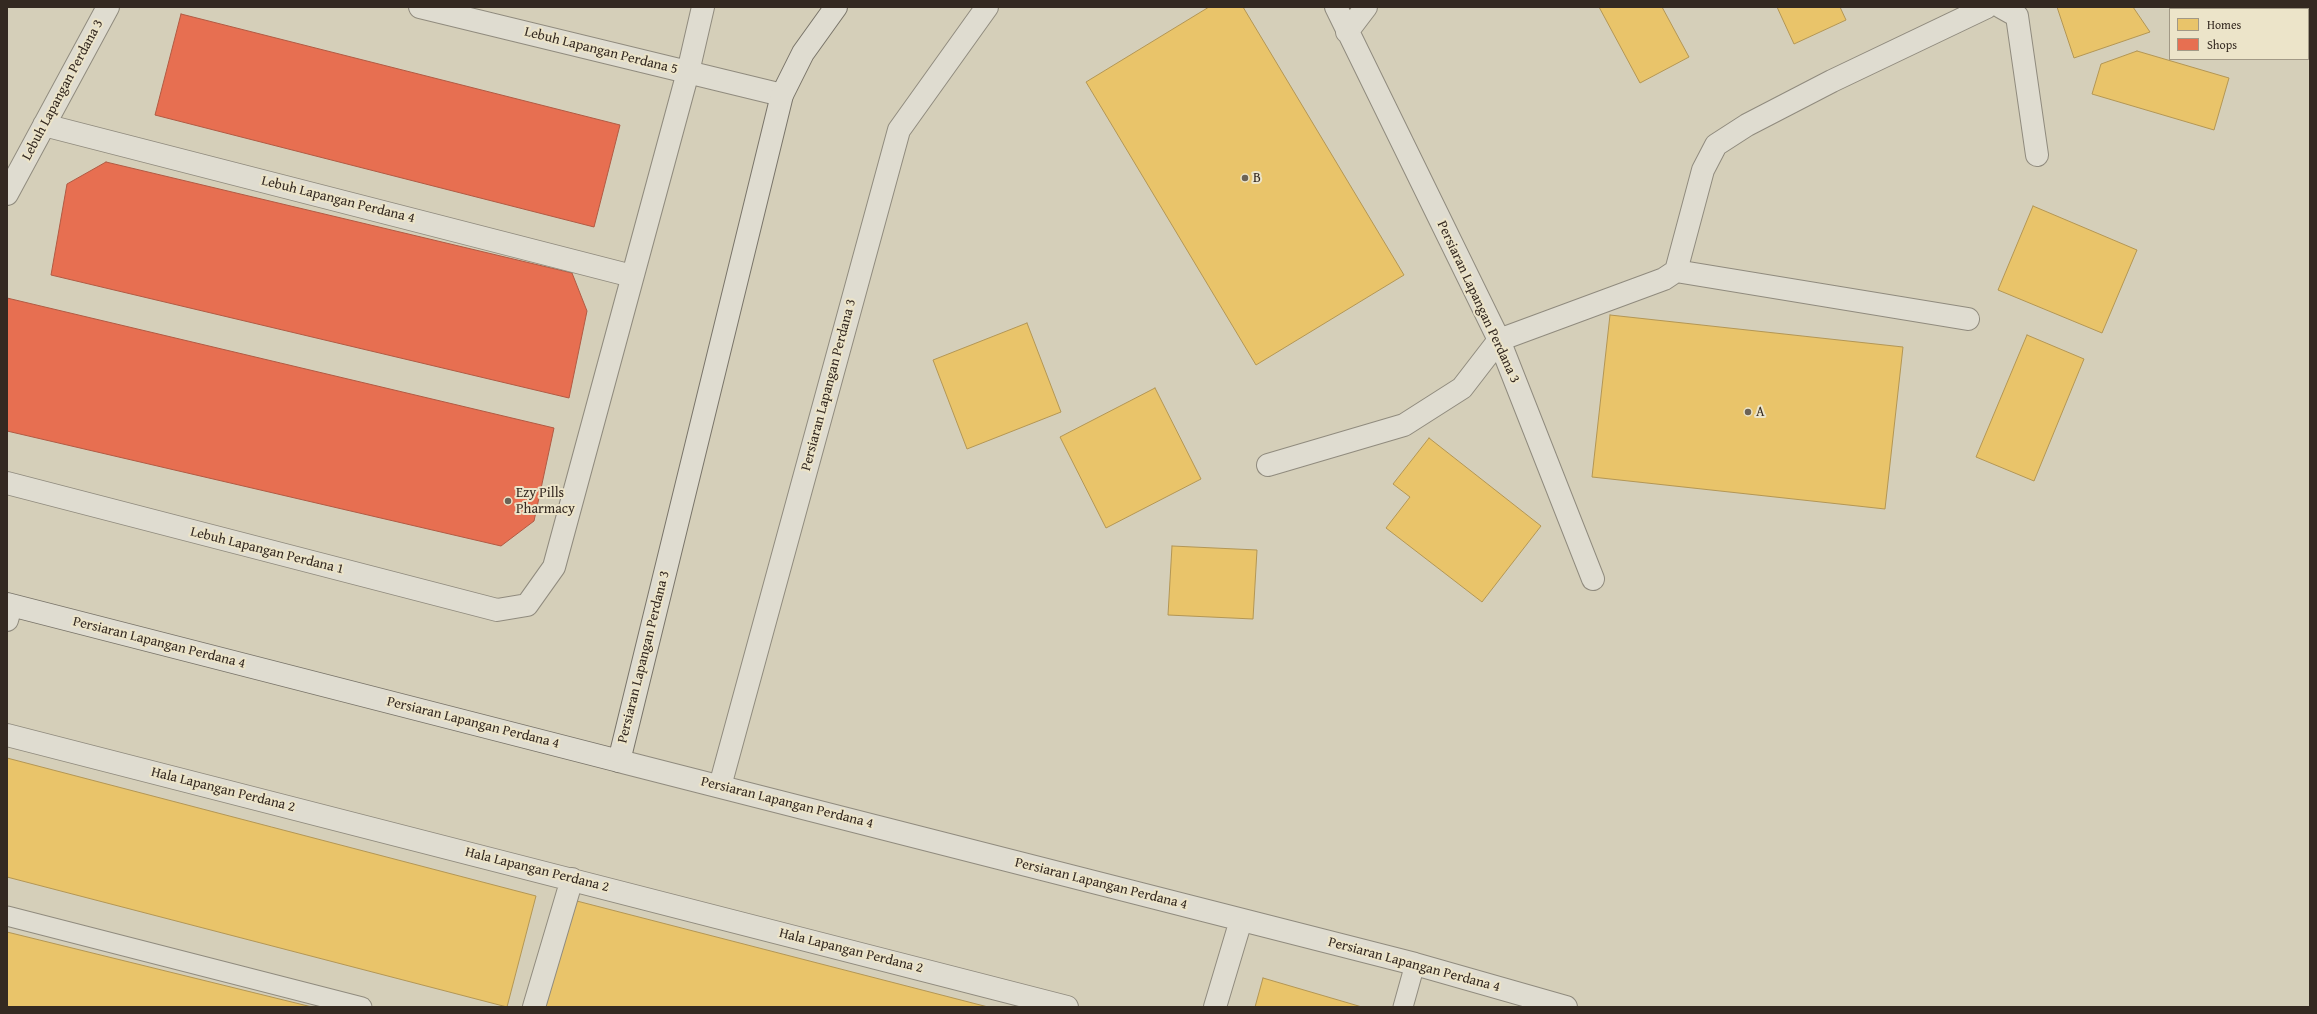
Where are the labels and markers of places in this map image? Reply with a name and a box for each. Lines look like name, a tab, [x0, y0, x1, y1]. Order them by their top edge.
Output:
place label: B	[1253, 170, 1261, 186]
marker: B	[1240, 173, 1250, 183]
place label: A	[1756, 404, 1764, 420]
marker: A	[1743, 407, 1753, 417]
place label: Ezy Pills Pharmacy	[516, 485, 575, 518]
marker: Ezy Pills Pharmacy	[503, 496, 513, 506]

